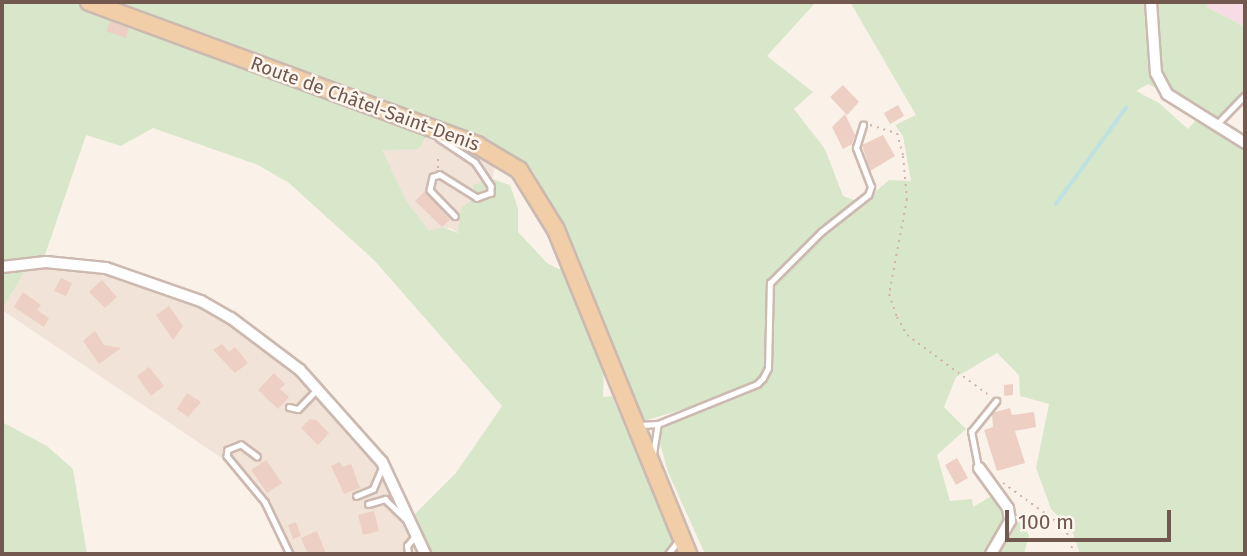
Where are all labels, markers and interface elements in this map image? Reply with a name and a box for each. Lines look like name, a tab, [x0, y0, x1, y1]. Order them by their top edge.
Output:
street label: Route de Châtel-Saint-Denis	[247, 52, 483, 156]
scale bar	[1009, 496, 1175, 540]
text: 100 m	[1018, 509, 1074, 535]

